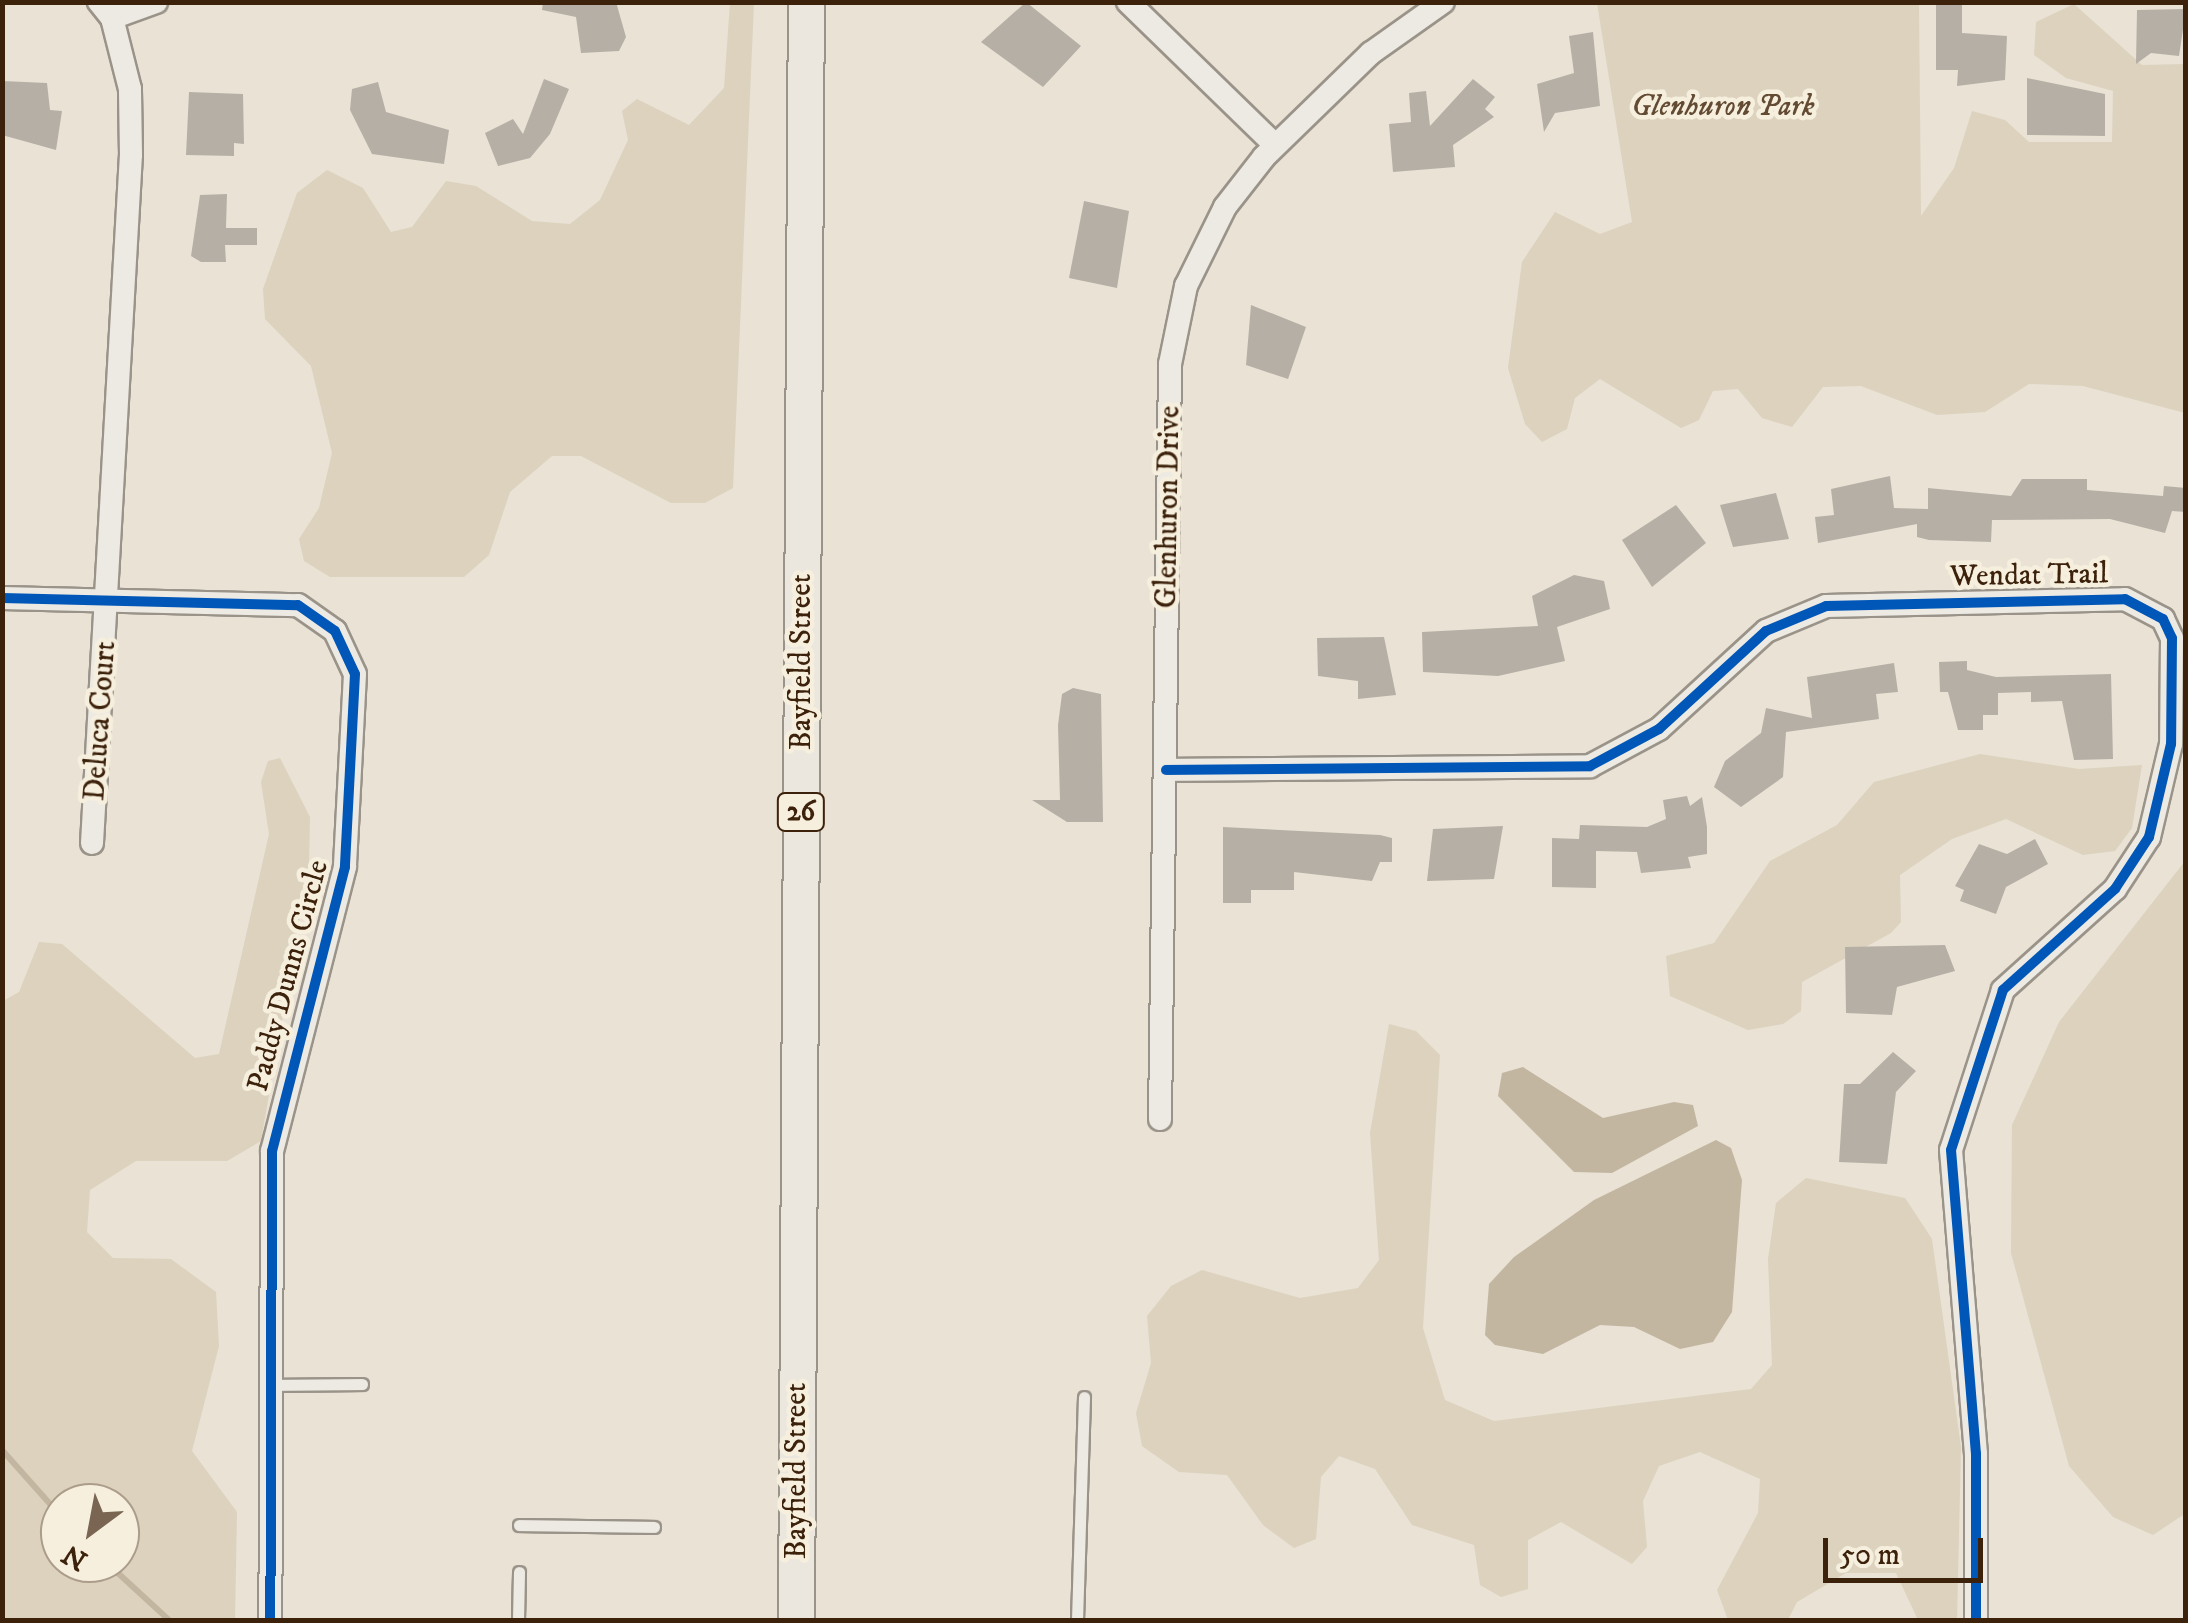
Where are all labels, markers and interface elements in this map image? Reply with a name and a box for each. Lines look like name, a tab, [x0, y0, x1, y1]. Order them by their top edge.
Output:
park label: Glenhuron Park	[1632, 89, 1814, 125]
street label: Glenhuron Drive	[1149, 405, 1189, 609]
street label: Wendat Trail	[1950, 557, 2108, 595]
street label: Bayfield Street	[784, 574, 820, 750]
street label: Deluca Court	[77, 640, 125, 802]
road number: 26	[776, 789, 826, 835]
street label: Paddy Dunns Circle	[241, 856, 337, 1096]
street label: Bayfield Street	[779, 1383, 815, 1559]
north arrow	[40, 1483, 140, 1583]
scale bar	[1828, 1518, 1988, 1580]
text: N	[56, 1536, 94, 1578]
text: 50 m	[1840, 1537, 1900, 1574]

